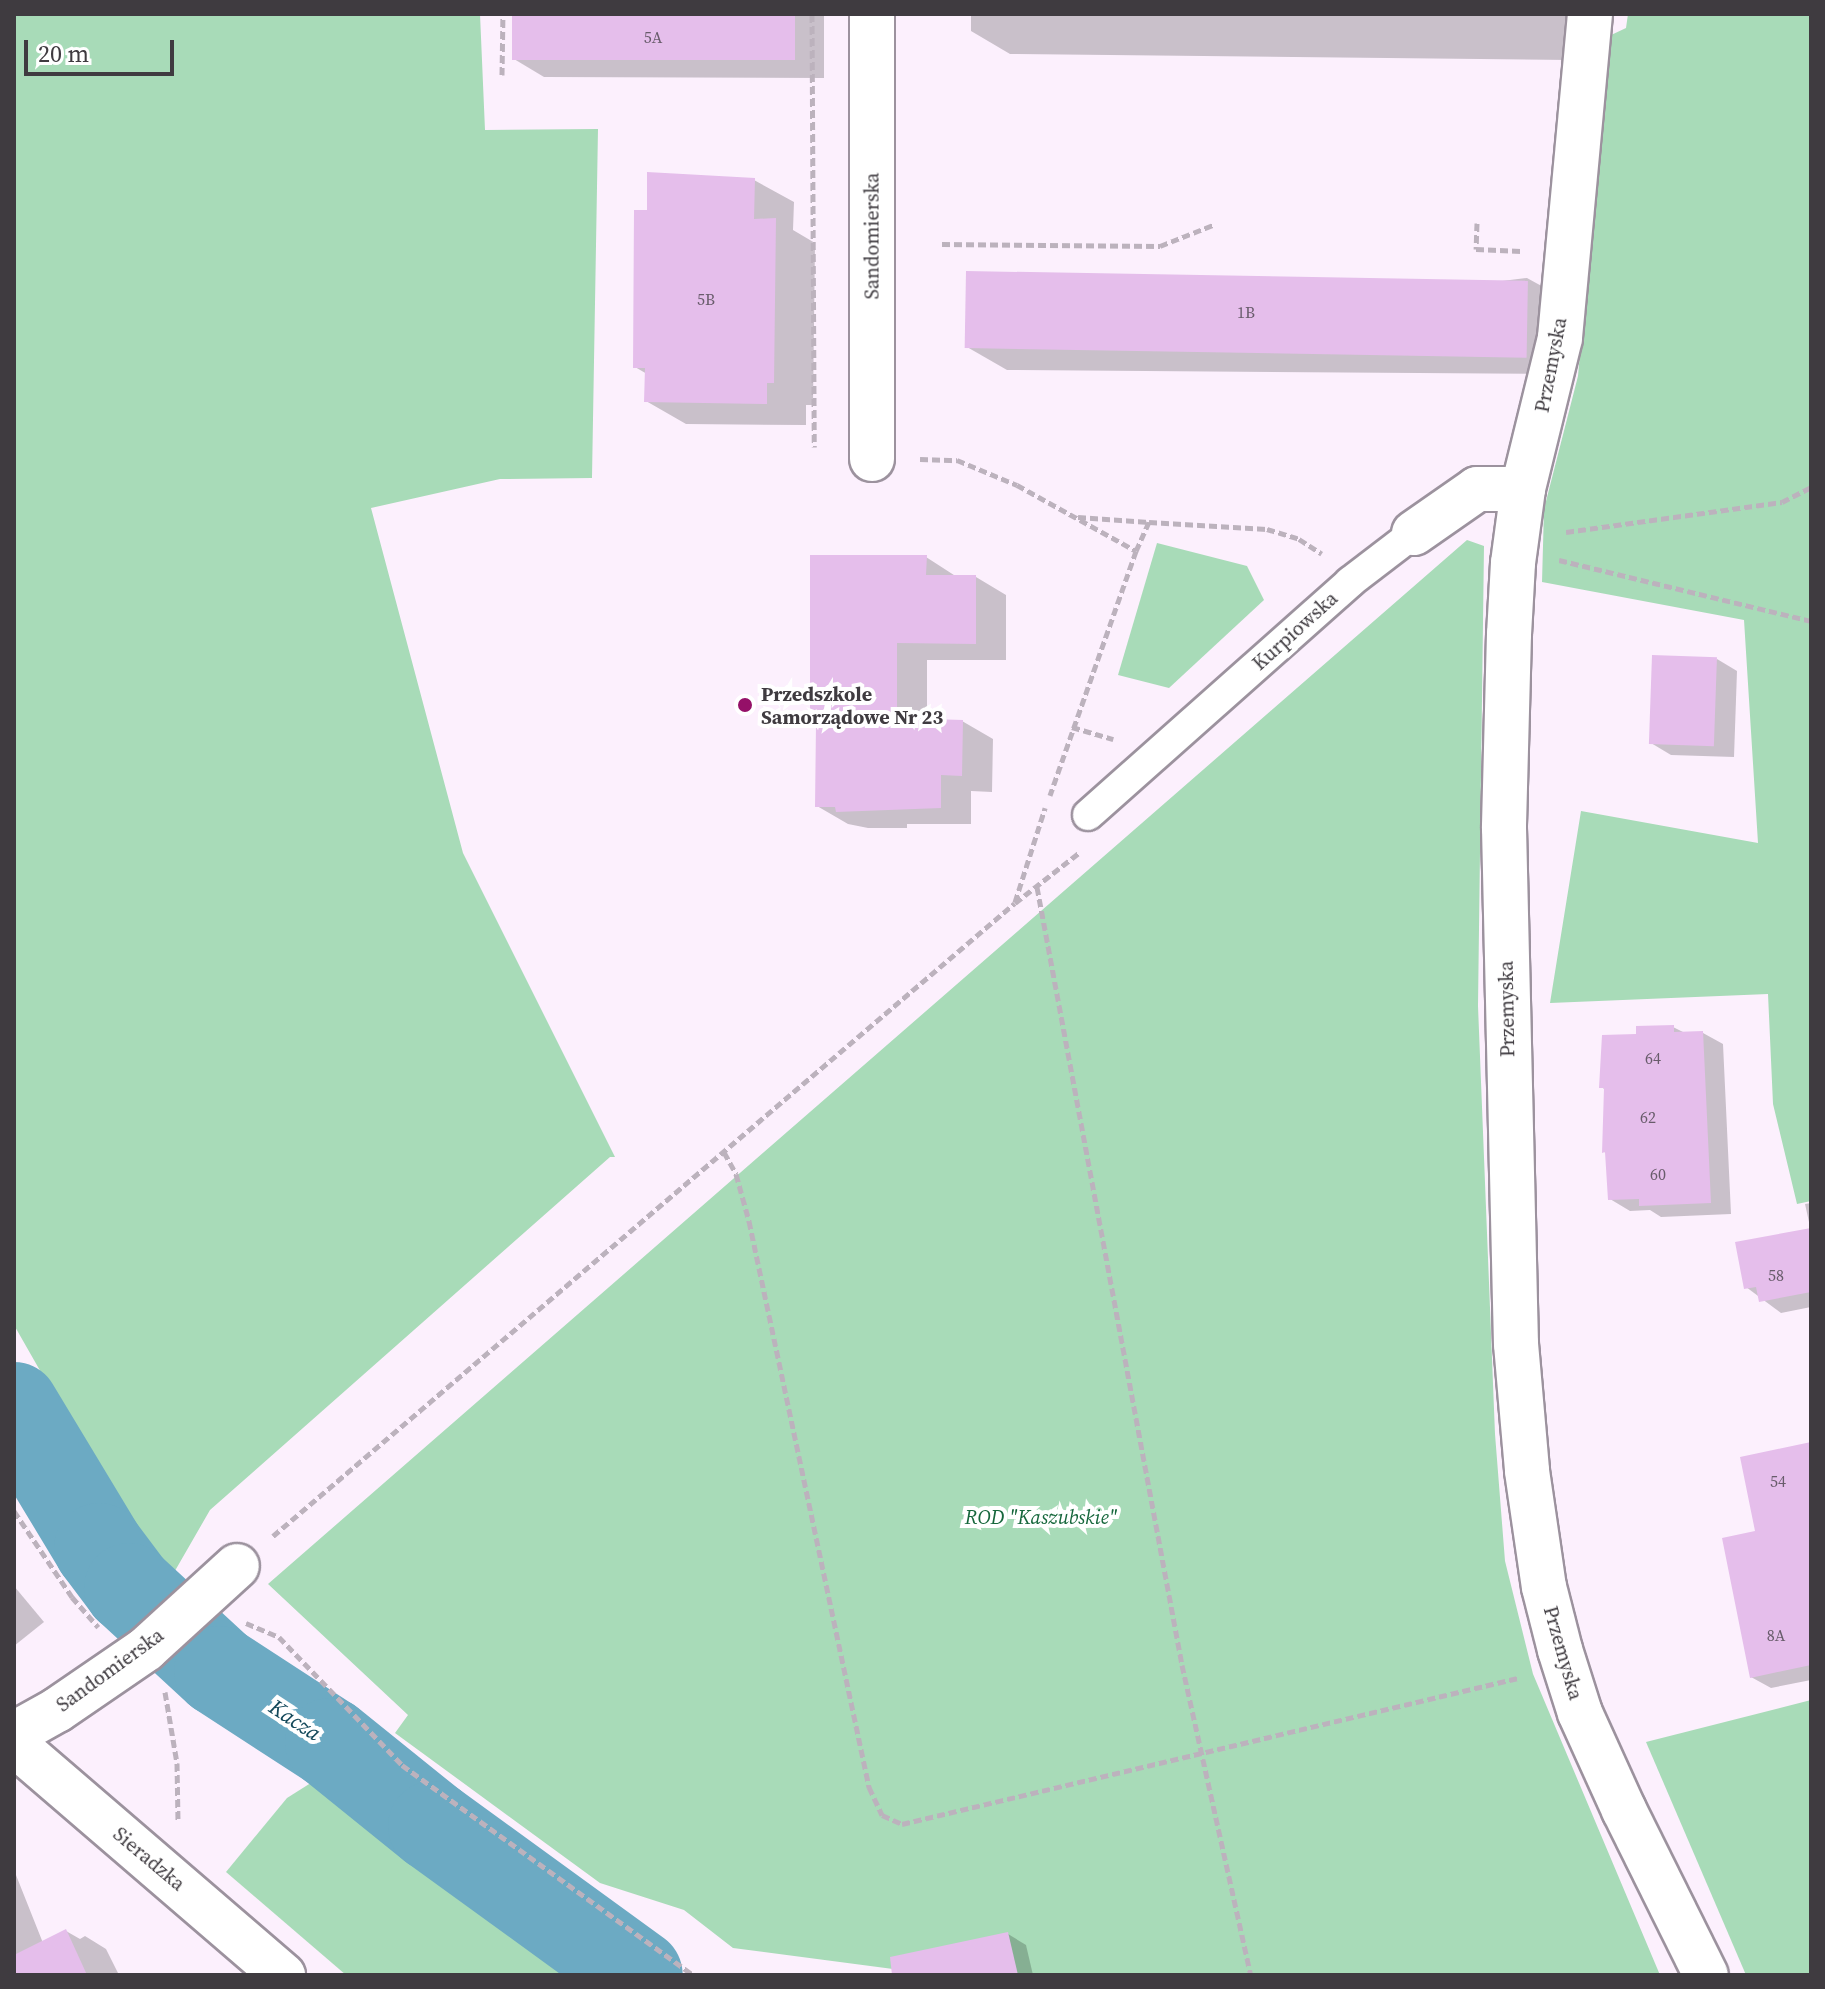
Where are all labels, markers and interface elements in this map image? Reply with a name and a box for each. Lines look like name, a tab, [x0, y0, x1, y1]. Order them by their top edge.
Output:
scale bar	[28, 24, 178, 74]
house number: 5A	[644, 27, 662, 47]
text: 20 m	[38, 37, 89, 70]
street label: Sandomierska	[860, 173, 884, 299]
house number: 5B	[697, 289, 715, 309]
house number: 1B	[1237, 302, 1255, 322]
street label: Przemyska	[1530, 315, 1572, 415]
street label: Kurpiowska	[1247, 587, 1343, 675]
place label: Przedszkole Samorządowe Nr 23	[761, 682, 943, 729]
marker: Przedszkole Samorządowe Nr 23	[736, 696, 754, 714]
street label: Przemyska	[1494, 961, 1520, 1057]
house number: 64	[1645, 1048, 1661, 1068]
house number: 62	[1640, 1107, 1656, 1127]
house number: 60	[1650, 1164, 1666, 1184]
house number: 58	[1768, 1265, 1784, 1285]
house number: 54	[1770, 1471, 1786, 1491]
park label: ROD "Kaszubskie"	[965, 1505, 1117, 1529]
street label: Przemyska	[1538, 1603, 1588, 1703]
street label: Sandomierska	[52, 1623, 168, 1717]
house number: 8A	[1767, 1625, 1785, 1645]
water label: Kacza	[264, 1694, 326, 1746]
street label: Sieradzka	[108, 1822, 190, 1896]

